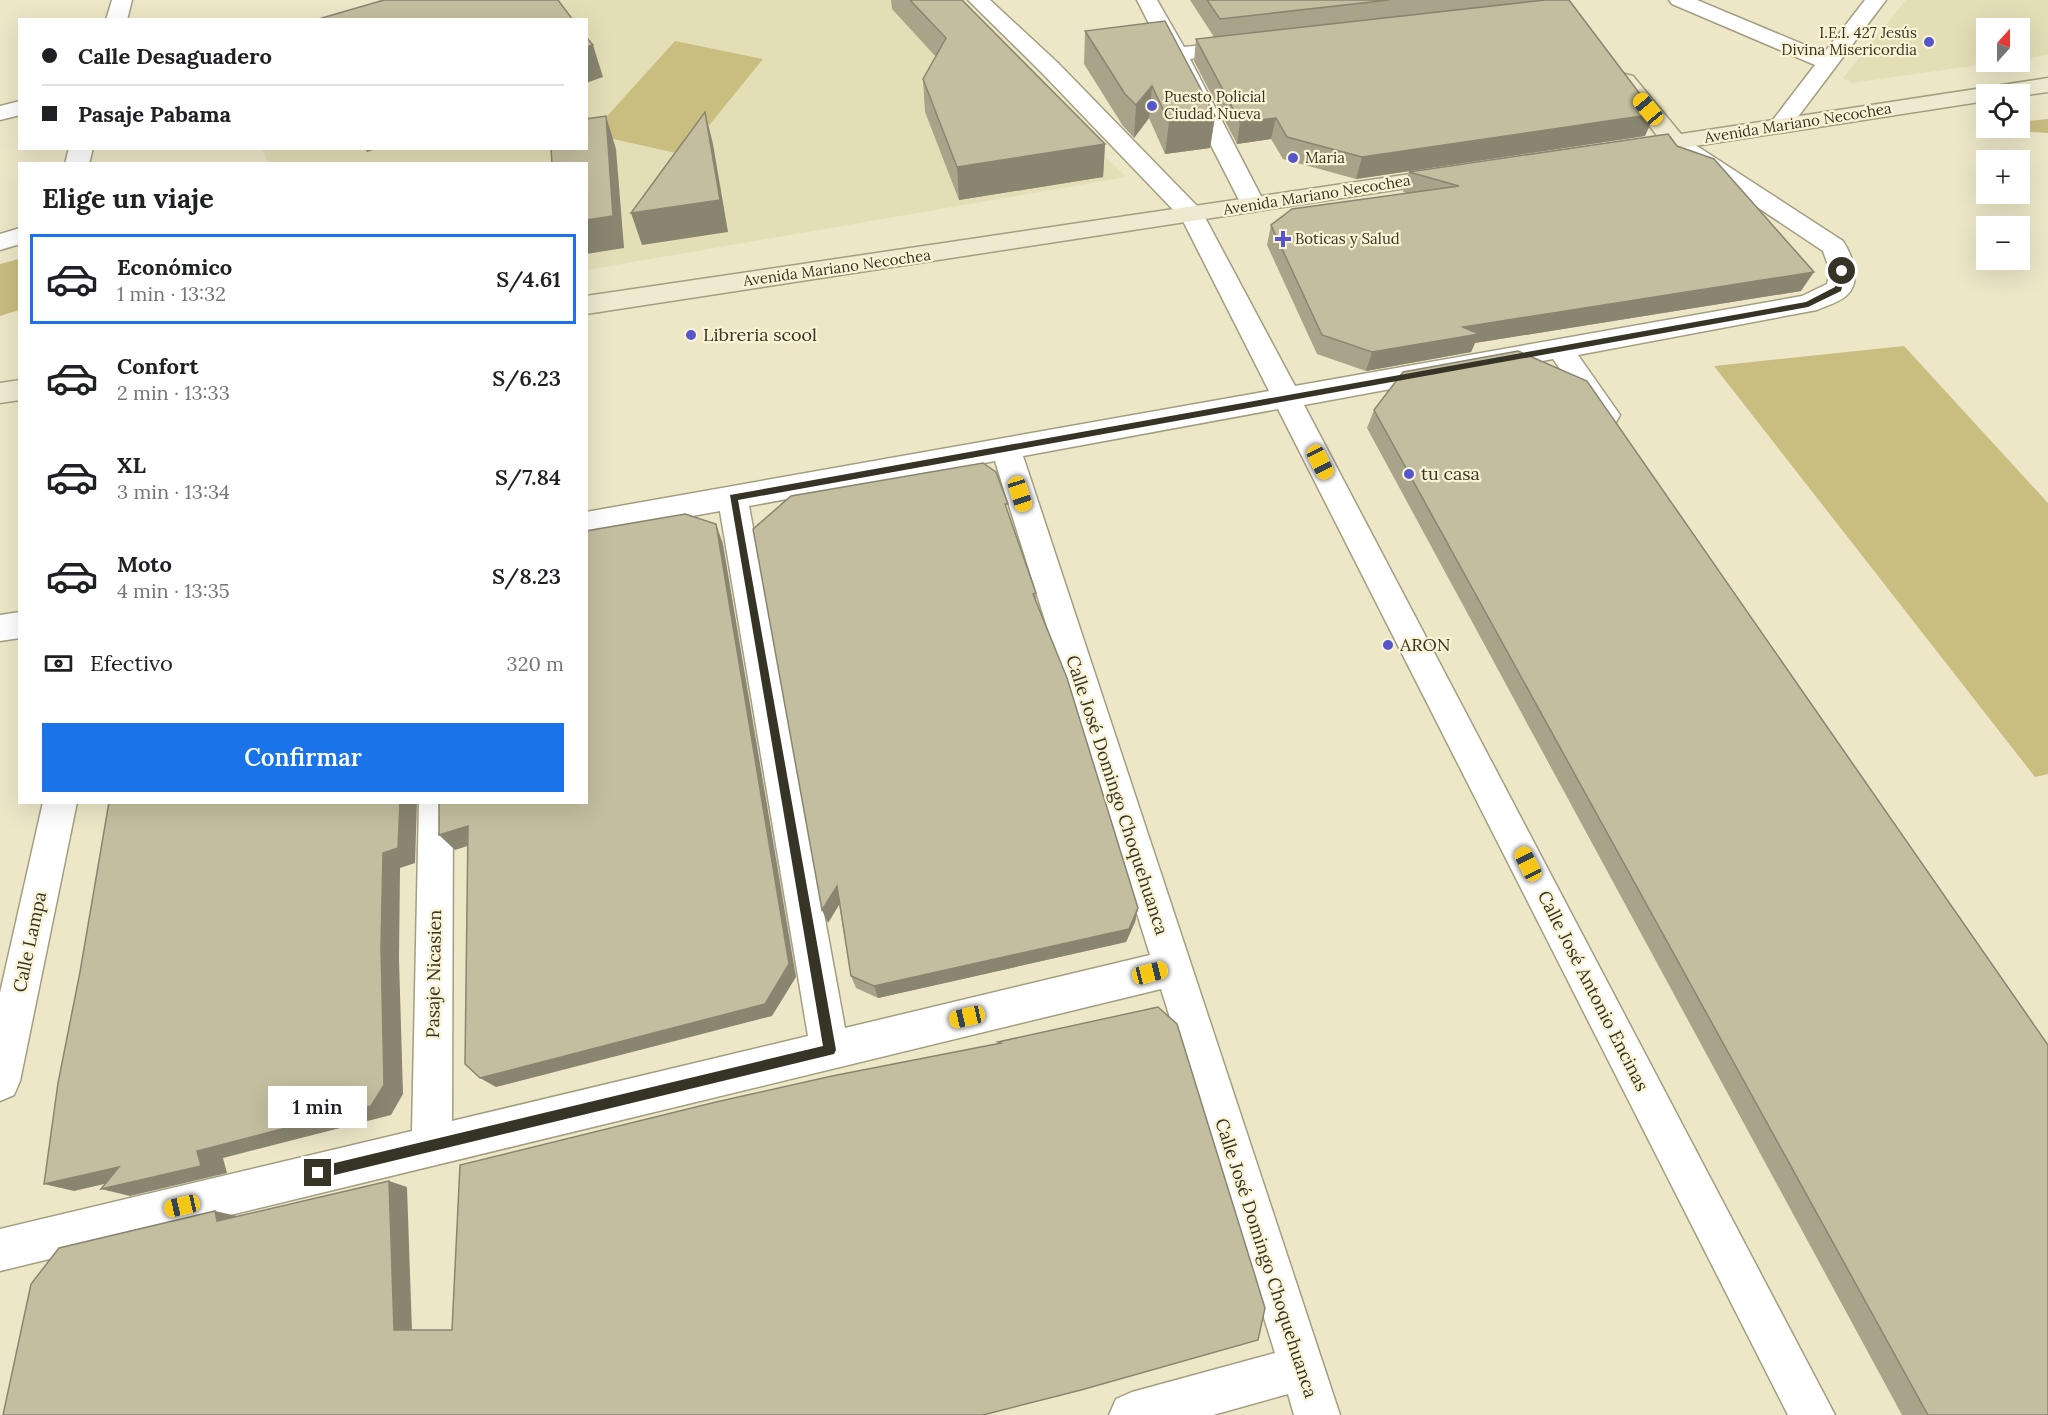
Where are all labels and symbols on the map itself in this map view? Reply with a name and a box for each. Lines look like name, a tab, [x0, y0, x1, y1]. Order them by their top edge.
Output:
north arrow	[1976, 18, 2030, 72]
place label: I.E.I. 427 Jesús Divina Misericordia	[1781, 23, 1917, 59]
marker: I.E.I. 427 Jesús Divina Misericordia	[1922, 35, 1936, 49]
place label: Puesto Policial Ciudad Nueva	[1164, 87, 1266, 123]
car	[1630, 89, 1666, 129]
street label: Avenida Mariano Necochea	[1702, 98, 1893, 147]
marker: Puesto Policial Ciudad Nueva	[1145, 99, 1159, 113]
place label: Maria	[1305, 148, 1345, 167]
marker: Maria	[1286, 151, 1300, 165]
street label: Avenida Mariano Necochea	[1221, 170, 1412, 219]
place label: Boticas y Salud	[1295, 229, 1400, 248]
marker: Boticas y Salud	[1276, 232, 1290, 246]
street label: Avenida Mariano Necochea	[741, 245, 932, 290]
route start	[1828, 257, 1855, 284]
place label: Libreria scool	[703, 323, 817, 346]
marker: Libreria scool	[684, 328, 698, 342]
car	[1304, 442, 1336, 482]
place label: tu casa	[1421, 462, 1480, 485]
marker: tu casa	[1402, 467, 1416, 481]
car	[1006, 474, 1034, 514]
place label: ARON	[1399, 633, 1450, 656]
marker: ARON	[1381, 638, 1395, 652]
street label: Calle José Domingo Choquehuanca	[1061, 652, 1174, 938]
car	[1512, 844, 1544, 884]
street label: Calle José Antonio Encinas	[1533, 887, 1654, 1095]
street label: Calle Lampa	[8, 889, 51, 994]
street label: Pasaje Nicasien	[421, 909, 446, 1038]
car	[1130, 960, 1170, 986]
car	[947, 1004, 987, 1030]
callout: 1 min	[268, 1086, 368, 1128]
street label: Calle José Domingo Choquehuanca	[1210, 1115, 1323, 1401]
route end	[304, 1159, 331, 1186]
car	[162, 1193, 202, 1219]

